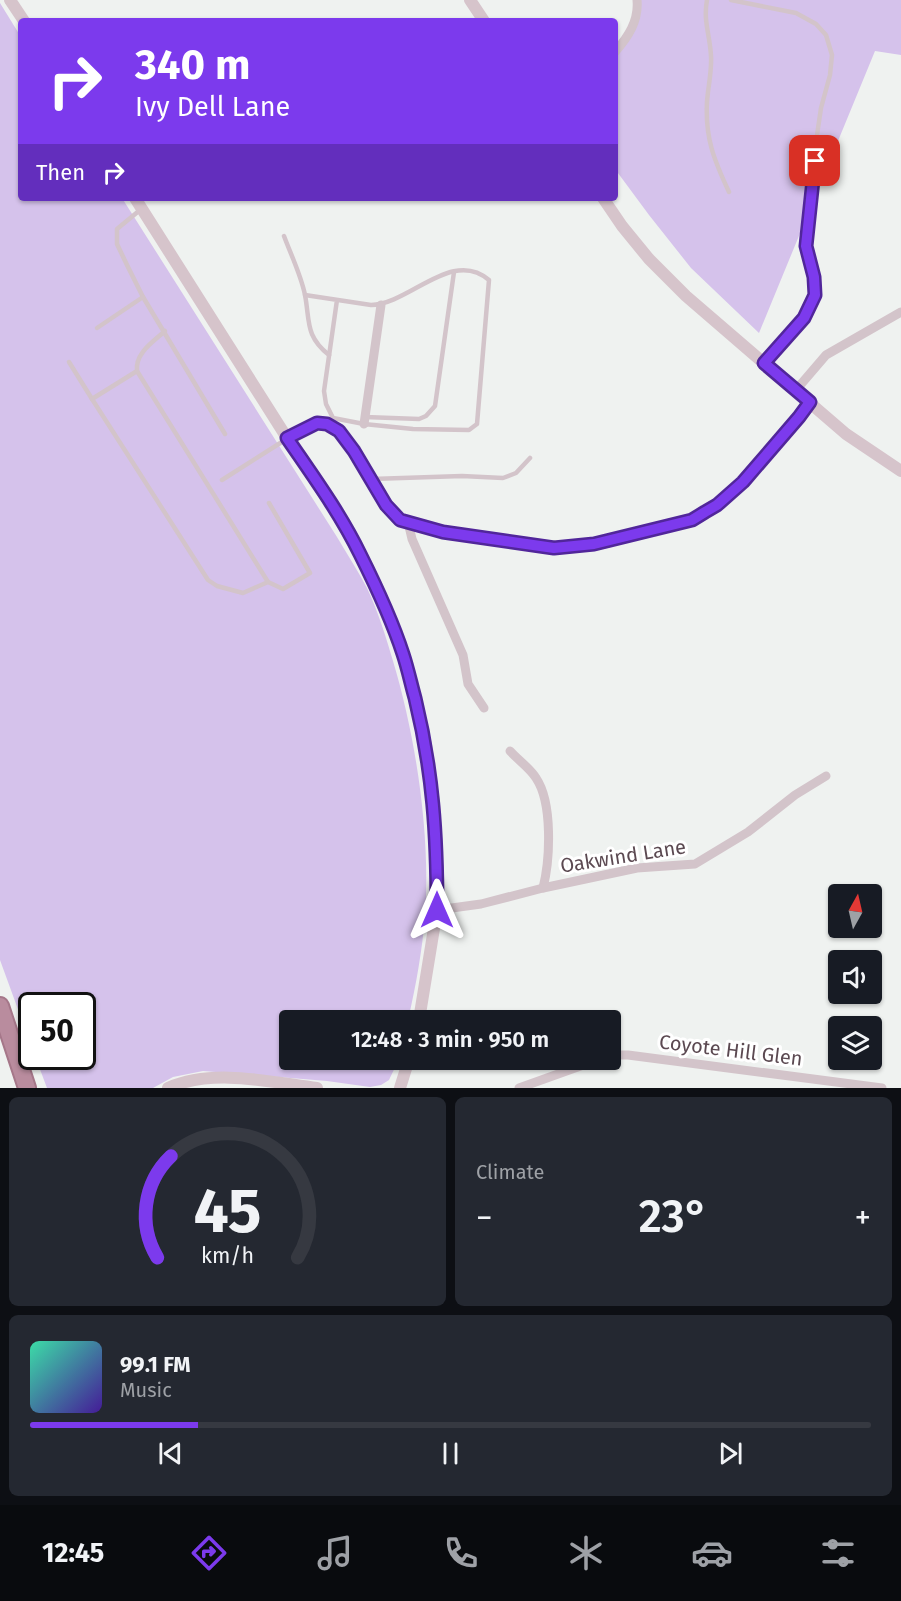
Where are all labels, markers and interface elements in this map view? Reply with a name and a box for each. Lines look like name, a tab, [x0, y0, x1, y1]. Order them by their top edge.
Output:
text: 340 m	[135, 40, 251, 90]
icon: right	[36, 42, 114, 120]
text: Ivy Dell Lane	[135, 91, 290, 123]
pin	[789, 135, 840, 186]
icon: arrive	[798, 144, 831, 177]
icon: right	[97, 156, 130, 189]
text: Then	[36, 159, 85, 186]
street label: Oakwind Lane	[558, 834, 688, 878]
position arrow	[405, 878, 469, 942]
north arrow	[828, 884, 882, 938]
map controls	[828, 884, 882, 1070]
button: sound	[828, 950, 882, 1004]
speed limit sign: 50	[18, 992, 96, 1070]
button: layers	[828, 1016, 882, 1070]
text: 12:48 · 3 min · 950 m	[351, 1026, 549, 1053]
street label: Coyote Hill Glen	[658, 1029, 804, 1071]
text: Climate	[476, 1160, 544, 1184]
text: 45	[193, 1174, 262, 1249]
text: 23°	[639, 1190, 708, 1244]
text: −	[476, 1198, 493, 1238]
text: +	[855, 1198, 871, 1238]
text: km/h	[201, 1244, 254, 1270]
text: 99.1 FM	[120, 1351, 191, 1378]
text: Music	[120, 1378, 172, 1402]
icon: previous	[154, 1437, 187, 1470]
icon: pause	[434, 1437, 467, 1470]
icon: next	[714, 1437, 747, 1470]
icon: directions	[188, 1532, 230, 1574]
icon: music	[314, 1532, 356, 1574]
icon: phone	[440, 1532, 482, 1574]
icon: climate	[565, 1532, 607, 1574]
icon: car	[691, 1532, 733, 1574]
icon: filters	[817, 1532, 859, 1574]
text: 12:45	[42, 1537, 104, 1569]

